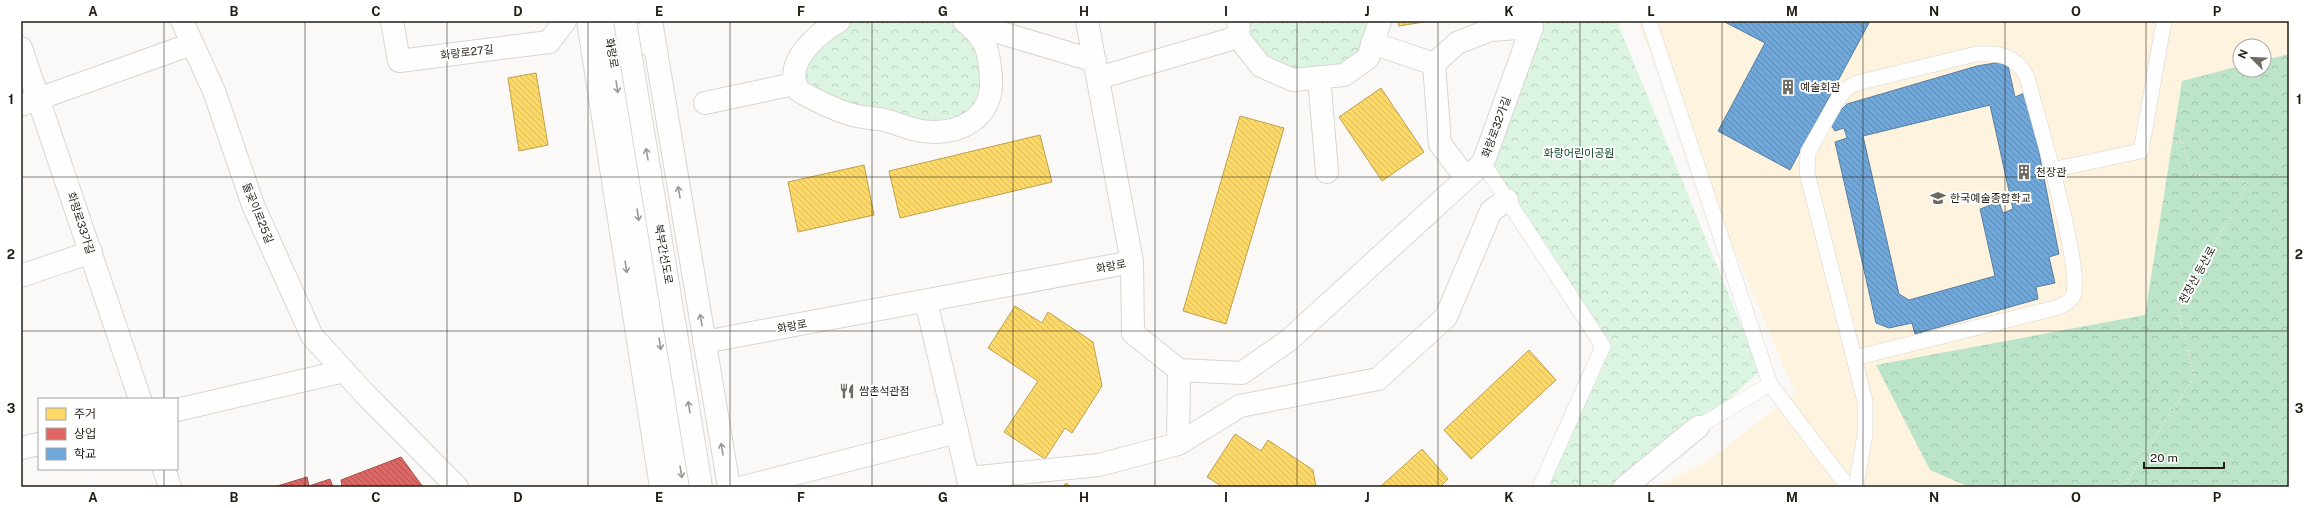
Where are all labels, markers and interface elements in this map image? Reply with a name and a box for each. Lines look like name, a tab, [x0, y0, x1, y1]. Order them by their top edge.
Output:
text: A	[88, 4, 98, 19]
text: B	[230, 4, 239, 19]
text: C	[371, 4, 381, 19]
text: D	[513, 4, 523, 19]
text: E	[655, 4, 663, 19]
text: F	[797, 4, 805, 19]
text: G	[938, 4, 948, 19]
text: H	[1079, 4, 1089, 19]
text: I	[1224, 4, 1228, 19]
text: J	[1364, 4, 1370, 19]
text: K	[1504, 4, 1514, 19]
text: L	[1647, 4, 1655, 19]
text: M	[1786, 4, 1798, 19]
text: N	[1929, 4, 1939, 19]
text: O	[2071, 4, 2081, 19]
text: P	[2213, 4, 2222, 19]
street label: 화랑로	[603, 37, 621, 69]
north arrow	[2232, 38, 2272, 78]
street label: 화랑로27길	[440, 43, 494, 61]
text: N	[2236, 48, 2250, 60]
building icon: 예술회관	[1779, 78, 1797, 96]
one-way arrow	[613, 80, 621, 93]
place label: 예술회관	[1800, 81, 1840, 93]
text: 1	[8, 92, 14, 107]
text: 1	[2296, 92, 2302, 107]
street label: 화랑로32가길	[1479, 95, 1513, 159]
park label: 화랑어린이공원	[1544, 147, 1614, 159]
one-way arrow	[643, 148, 651, 161]
building icon: 천장관	[2015, 163, 2033, 181]
place label: 천장관	[2036, 166, 2066, 178]
street label: 돌곶이로25길	[240, 181, 276, 245]
one-way arrow	[675, 186, 683, 199]
school or university icon: 한국예술종합학교	[1929, 189, 1947, 207]
street label: 화랑로33가길	[65, 191, 97, 255]
place label: 한국예술종합학교	[1950, 192, 2031, 204]
one-way arrow	[635, 208, 643, 221]
street label: 북부간선도로	[653, 223, 675, 285]
street label: 천장산 등산로	[2176, 244, 2218, 306]
text: 2	[7, 247, 15, 262]
text: 2	[2295, 247, 2303, 262]
street label: 화랑로	[1095, 257, 1127, 275]
one-way arrow	[622, 260, 630, 273]
one-way arrow	[696, 314, 704, 327]
street label: 화랑로	[776, 317, 808, 335]
one-way arrow	[656, 337, 664, 350]
restaurant icon: 쌈촌석관점	[838, 382, 856, 400]
place label: 쌈촌석관점	[859, 385, 910, 397]
legend	[38, 398, 178, 470]
text: 3	[7, 401, 16, 416]
one-way arrow	[685, 401, 693, 414]
text: 3	[2295, 401, 2304, 416]
text: 주거	[74, 407, 96, 421]
text: 상업	[74, 427, 96, 441]
one-way arrow	[718, 442, 726, 455]
scale bar	[2144, 444, 2224, 470]
text: 학교	[74, 447, 96, 461]
text: 20 m	[2150, 451, 2178, 465]
one-way arrow	[677, 465, 685, 478]
text: A	[88, 490, 98, 505]
text: B	[230, 490, 239, 505]
text: C	[371, 490, 381, 505]
text: D	[513, 490, 523, 505]
text: E	[655, 490, 663, 505]
text: F	[797, 490, 805, 505]
text: G	[938, 490, 948, 505]
text: H	[1079, 490, 1089, 505]
text: I	[1224, 490, 1228, 505]
text: J	[1364, 490, 1370, 505]
text: K	[1504, 490, 1514, 505]
text: L	[1647, 490, 1655, 505]
text: M	[1786, 490, 1798, 505]
text: N	[1929, 490, 1939, 505]
text: O	[2071, 490, 2081, 505]
text: P	[2213, 490, 2222, 505]

